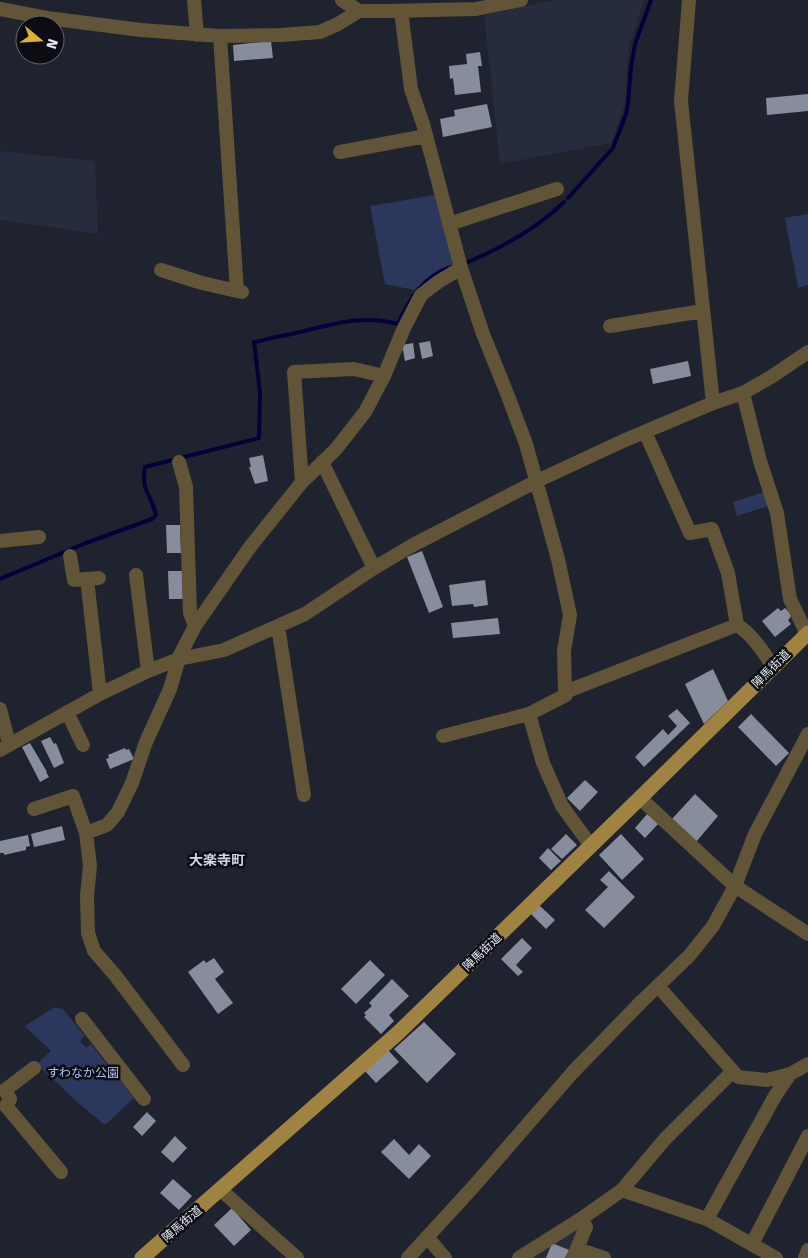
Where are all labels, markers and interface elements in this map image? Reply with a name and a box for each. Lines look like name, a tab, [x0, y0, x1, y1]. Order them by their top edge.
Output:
north arrow	[15, 15, 65, 65]
text: N	[42, 37, 61, 51]
street label: 陣馬街道	[749, 647, 793, 691]
district label: 大楽寺町	[189, 852, 245, 869]
street label: 陣馬街道	[460, 930, 504, 974]
park label: すわなか公園	[47, 1066, 119, 1080]
street label: 陣馬街道	[159, 1203, 205, 1245]

